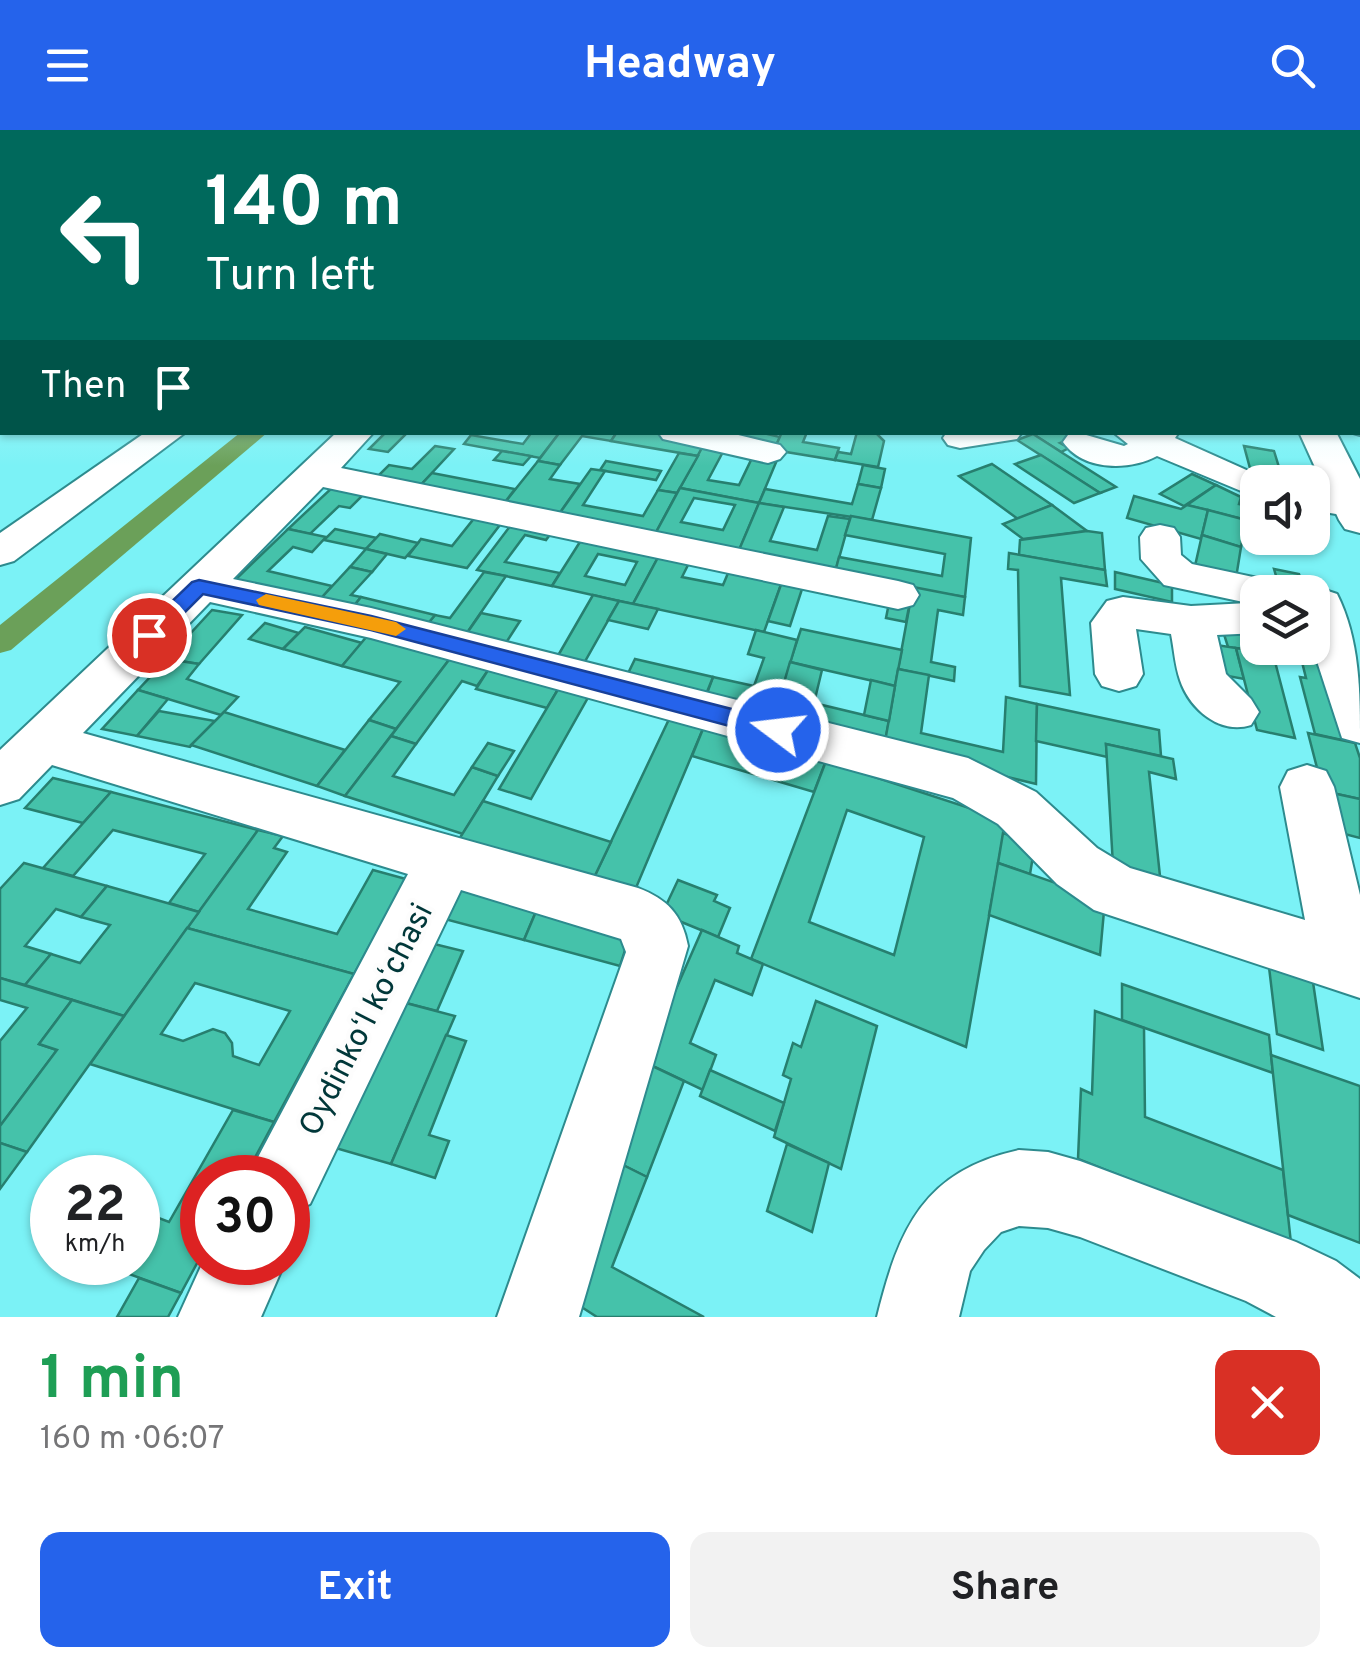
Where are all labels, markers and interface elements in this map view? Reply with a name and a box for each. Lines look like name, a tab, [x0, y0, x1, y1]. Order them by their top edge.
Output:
text: Headway	[584, 37, 776, 94]
icon: menu	[40, 38, 95, 93]
icon: search	[1265, 38, 1320, 93]
text: 140 m	[205, 162, 403, 251]
icon: left	[40, 170, 170, 300]
text: Turn left	[205, 249, 376, 306]
icon: arrive	[146, 360, 201, 415]
text: Then	[40, 363, 126, 412]
map controls	[1240, 465, 1330, 665]
button: sound	[1240, 465, 1330, 555]
button: layers	[1240, 575, 1330, 665]
pin	[107, 593, 192, 678]
icon: arrive	[122, 608, 177, 663]
position arrow	[726, 678, 830, 782]
street label: Oydinkoʻl koʻchasi	[292, 897, 444, 1143]
speed limit sign: 30	[180, 1155, 310, 1285]
text: 22	[64, 1176, 126, 1239]
text: km/h	[65, 1229, 125, 1261]
text: 1 min	[40, 1344, 184, 1420]
button: close	[1215, 1350, 1320, 1455]
text: 160 m · 06:07	[40, 1420, 224, 1460]
button: Exit	[40, 1532, 670, 1647]
button: Share	[690, 1532, 1320, 1647]

